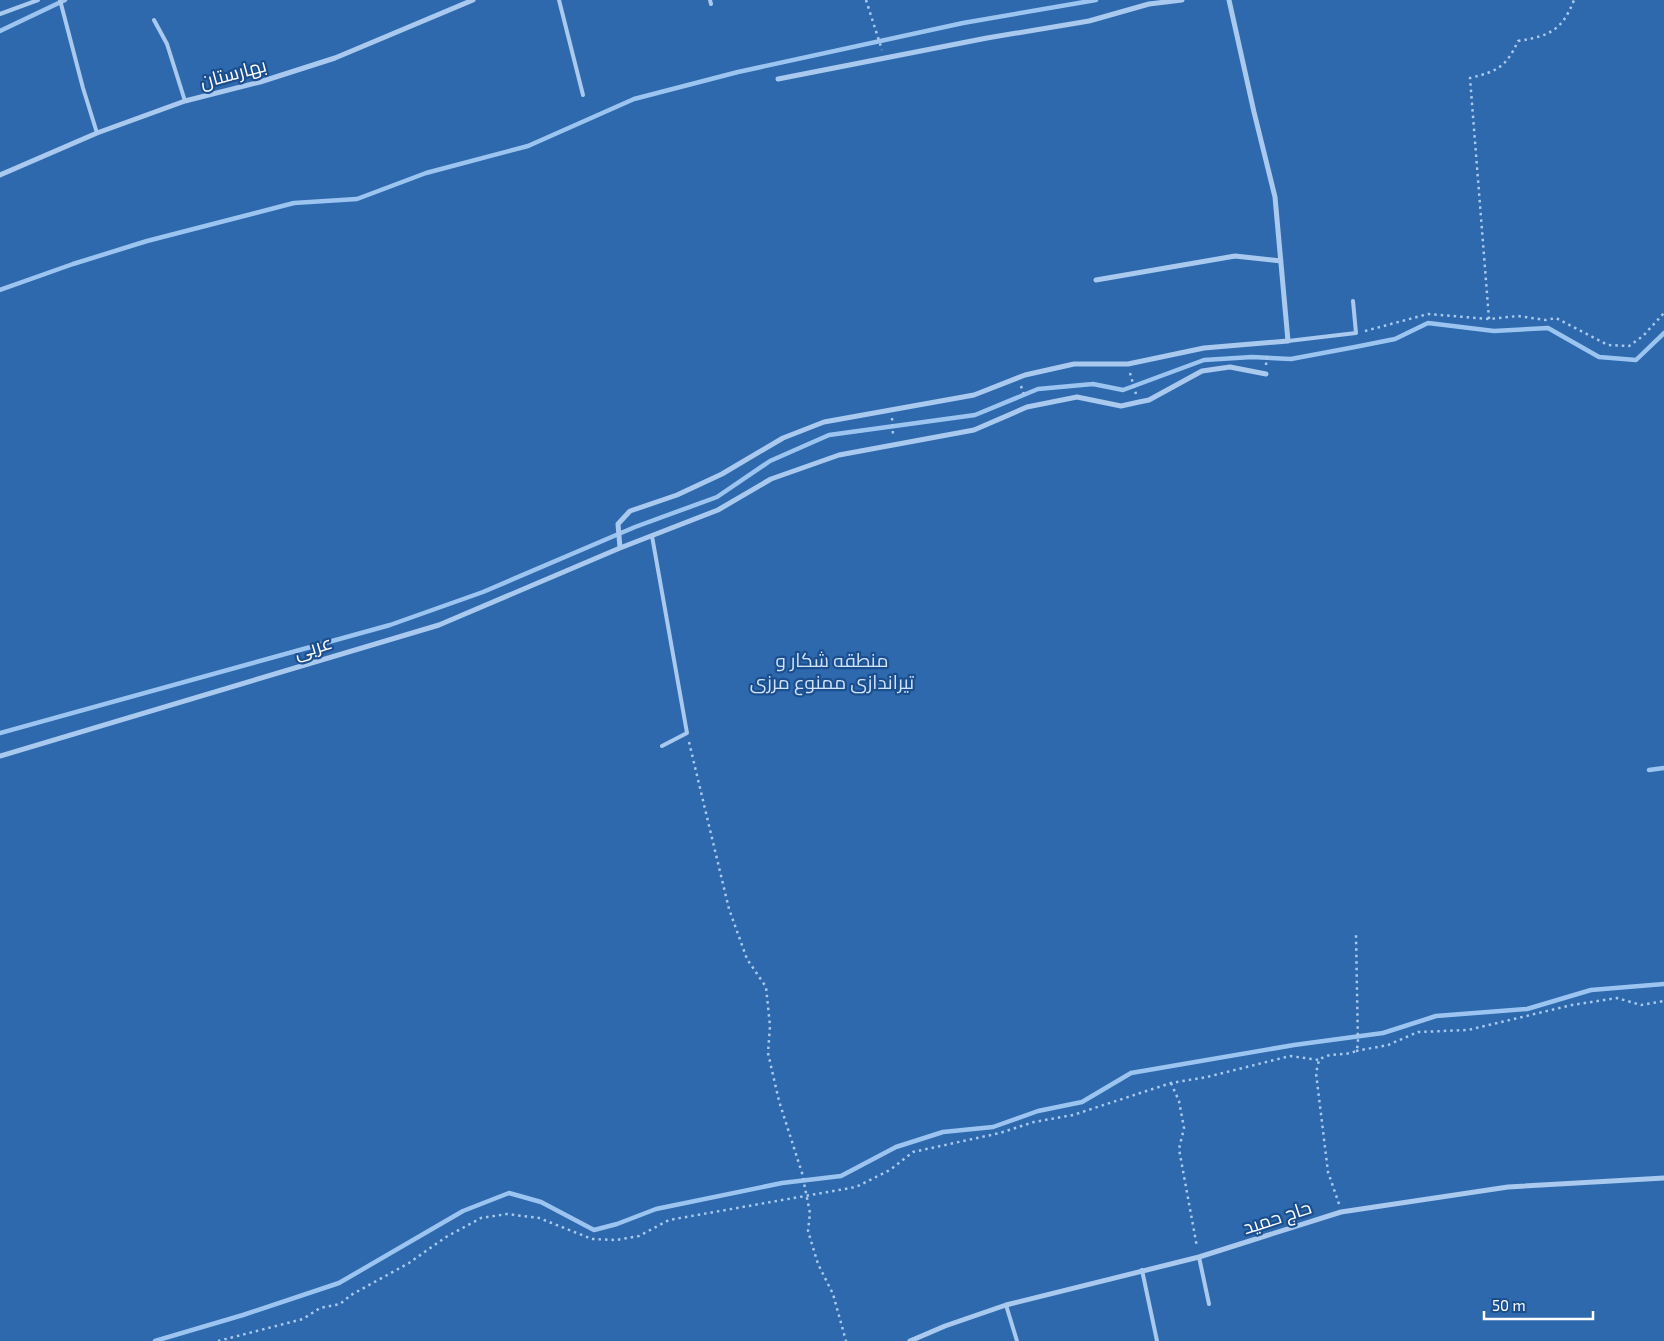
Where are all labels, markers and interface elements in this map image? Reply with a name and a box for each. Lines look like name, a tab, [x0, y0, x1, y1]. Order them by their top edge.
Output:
street label: بهارستان	[197, 53, 269, 93]
street label: عربی	[291, 630, 335, 664]
park label: منطقه شکار و تیراندازی ممنوع مرزی	[750, 648, 914, 696]
street label: حاج حمید	[1240, 1195, 1315, 1241]
scale bar	[1484, 1288, 1593, 1320]
text: 50 m	[1492, 1296, 1526, 1314]

